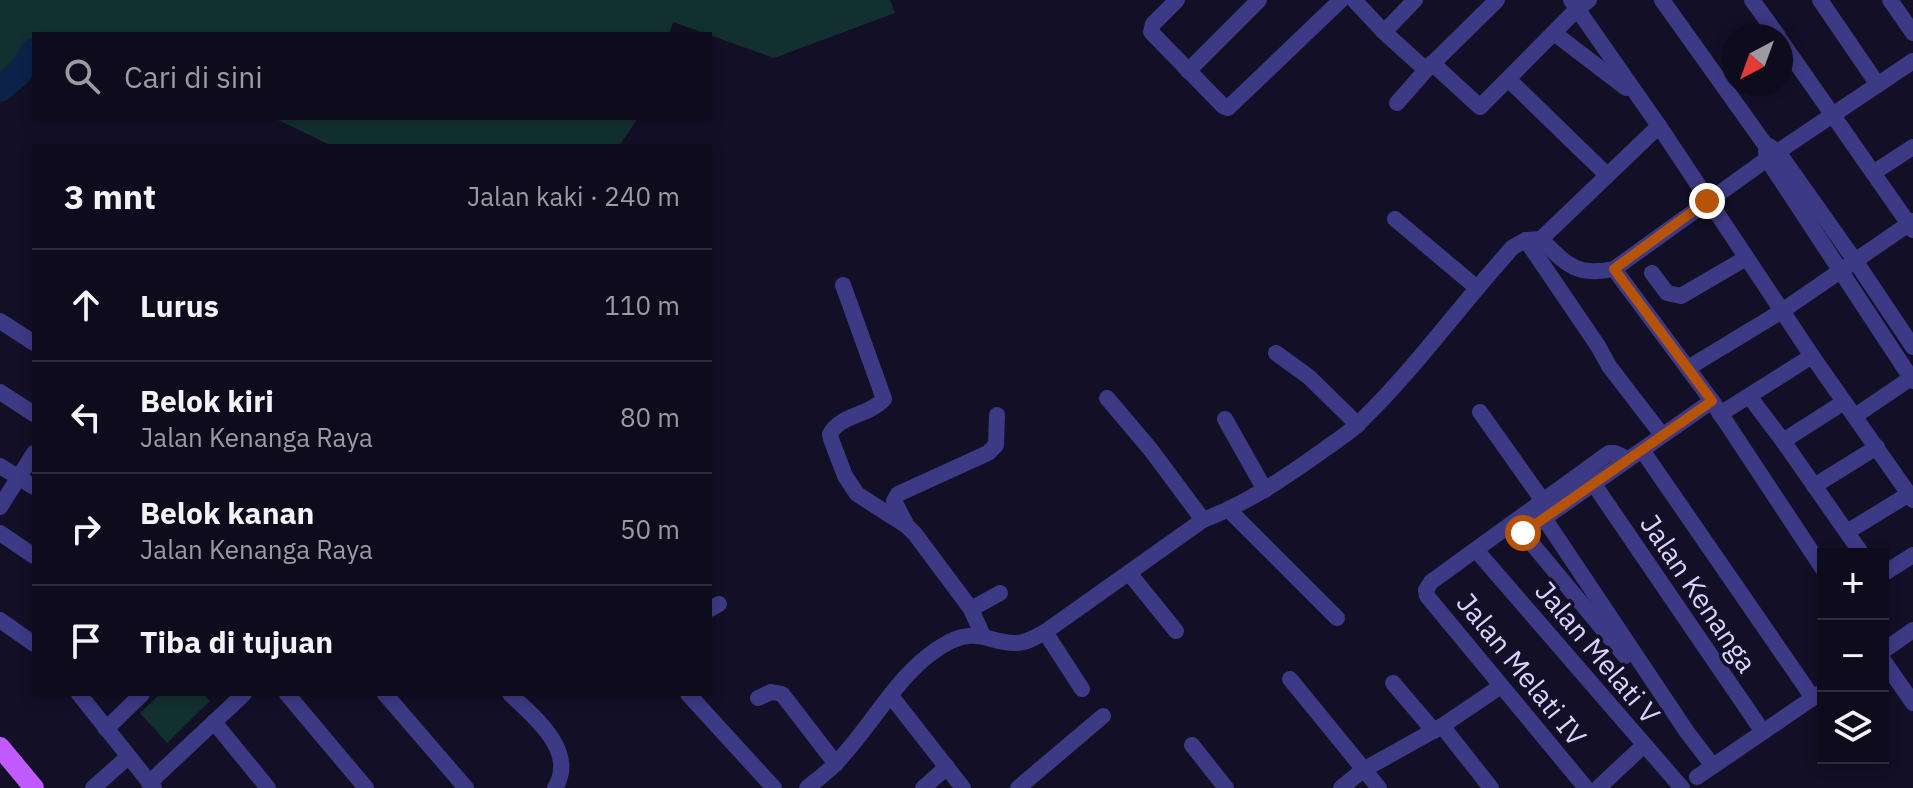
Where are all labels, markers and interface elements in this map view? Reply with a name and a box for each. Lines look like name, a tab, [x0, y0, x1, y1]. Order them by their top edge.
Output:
north arrow	[1721, 24, 1793, 96]
search box	[32, 32, 712, 120]
icon: search	[60, 54, 104, 98]
text: Cari di sini	[124, 57, 263, 96]
text: 3 mnt	[64, 174, 156, 218]
text: Jalan kaki · 240 m	[467, 179, 680, 213]
route end	[1689, 183, 1725, 219]
icon: ahead	[64, 283, 108, 327]
text: Lurus	[140, 286, 219, 325]
text: 110 m	[604, 288, 680, 322]
text: Belok kiri	[140, 381, 274, 420]
icon: left	[64, 395, 108, 439]
text: 80 m	[620, 400, 680, 434]
text: Jalan Kenanga Raya	[140, 420, 373, 454]
text: Belok kanan	[140, 493, 314, 532]
icon: right	[64, 507, 108, 551]
street label: Jalan Kenanga	[1632, 507, 1766, 679]
text: 50 m	[620, 512, 680, 546]
route start	[1505, 515, 1541, 551]
text: Jalan Kenanga Raya	[140, 532, 373, 566]
map controls	[1817, 548, 1889, 764]
button: +	[1817, 548, 1889, 620]
street label: Jalan Melati V	[1527, 573, 1669, 731]
street label: Jalan Melati IV	[1449, 585, 1595, 753]
icon: arrive	[64, 619, 108, 663]
button: −	[1817, 620, 1889, 692]
text: Tiba di tujuan	[140, 622, 333, 661]
button: layers	[1817, 692, 1889, 764]

